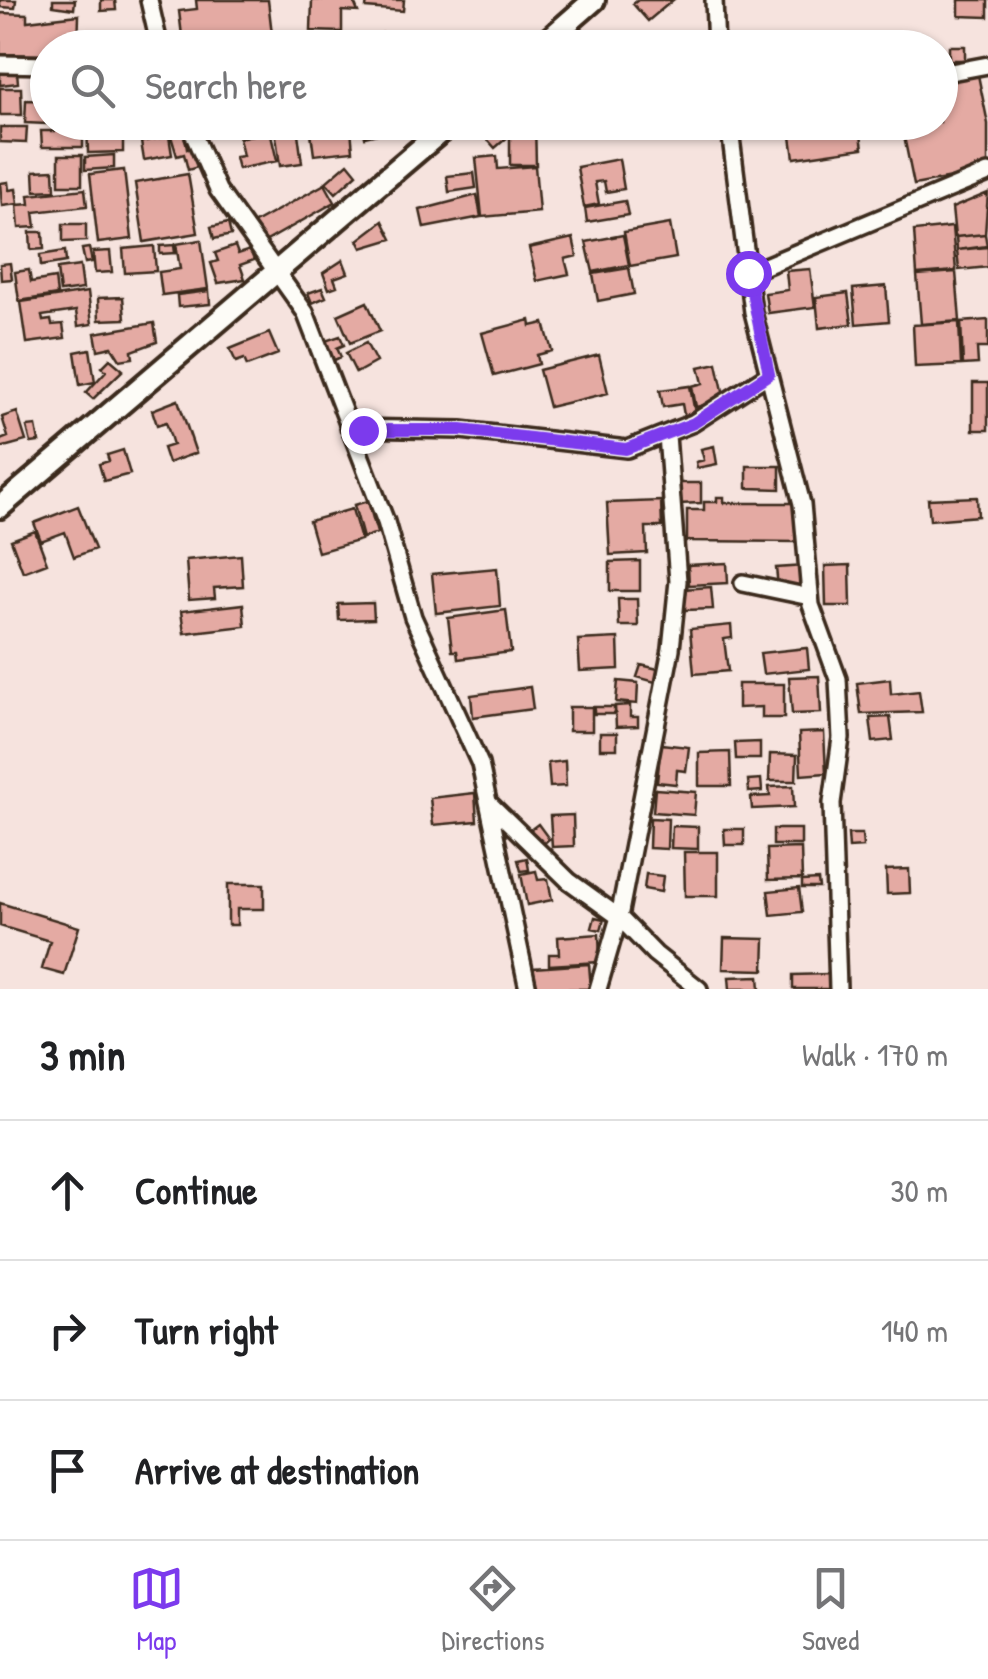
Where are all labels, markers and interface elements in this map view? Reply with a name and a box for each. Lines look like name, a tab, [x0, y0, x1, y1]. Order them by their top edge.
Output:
search box	[30, 30, 958, 140]
icon: search	[65, 58, 120, 113]
text: Search here	[145, 59, 307, 111]
route start	[726, 251, 772, 297]
route end	[341, 408, 387, 454]
text: 3 min	[40, 1026, 125, 1083]
text: Walk · 170 m	[802, 1033, 948, 1076]
icon: ahead	[40, 1163, 95, 1218]
text: Continue	[135, 1164, 257, 1216]
text: 30 m	[890, 1169, 948, 1212]
icon: right	[40, 1303, 95, 1358]
text: Turn right	[135, 1304, 278, 1356]
text: 140 m	[881, 1309, 948, 1352]
icon: arrive	[40, 1443, 95, 1498]
text: Arrive at destination	[135, 1444, 419, 1496]
tab: Map	[129, 1561, 184, 1659]
tab: Directions	[441, 1561, 544, 1659]
tab: Saved	[802, 1561, 859, 1659]

